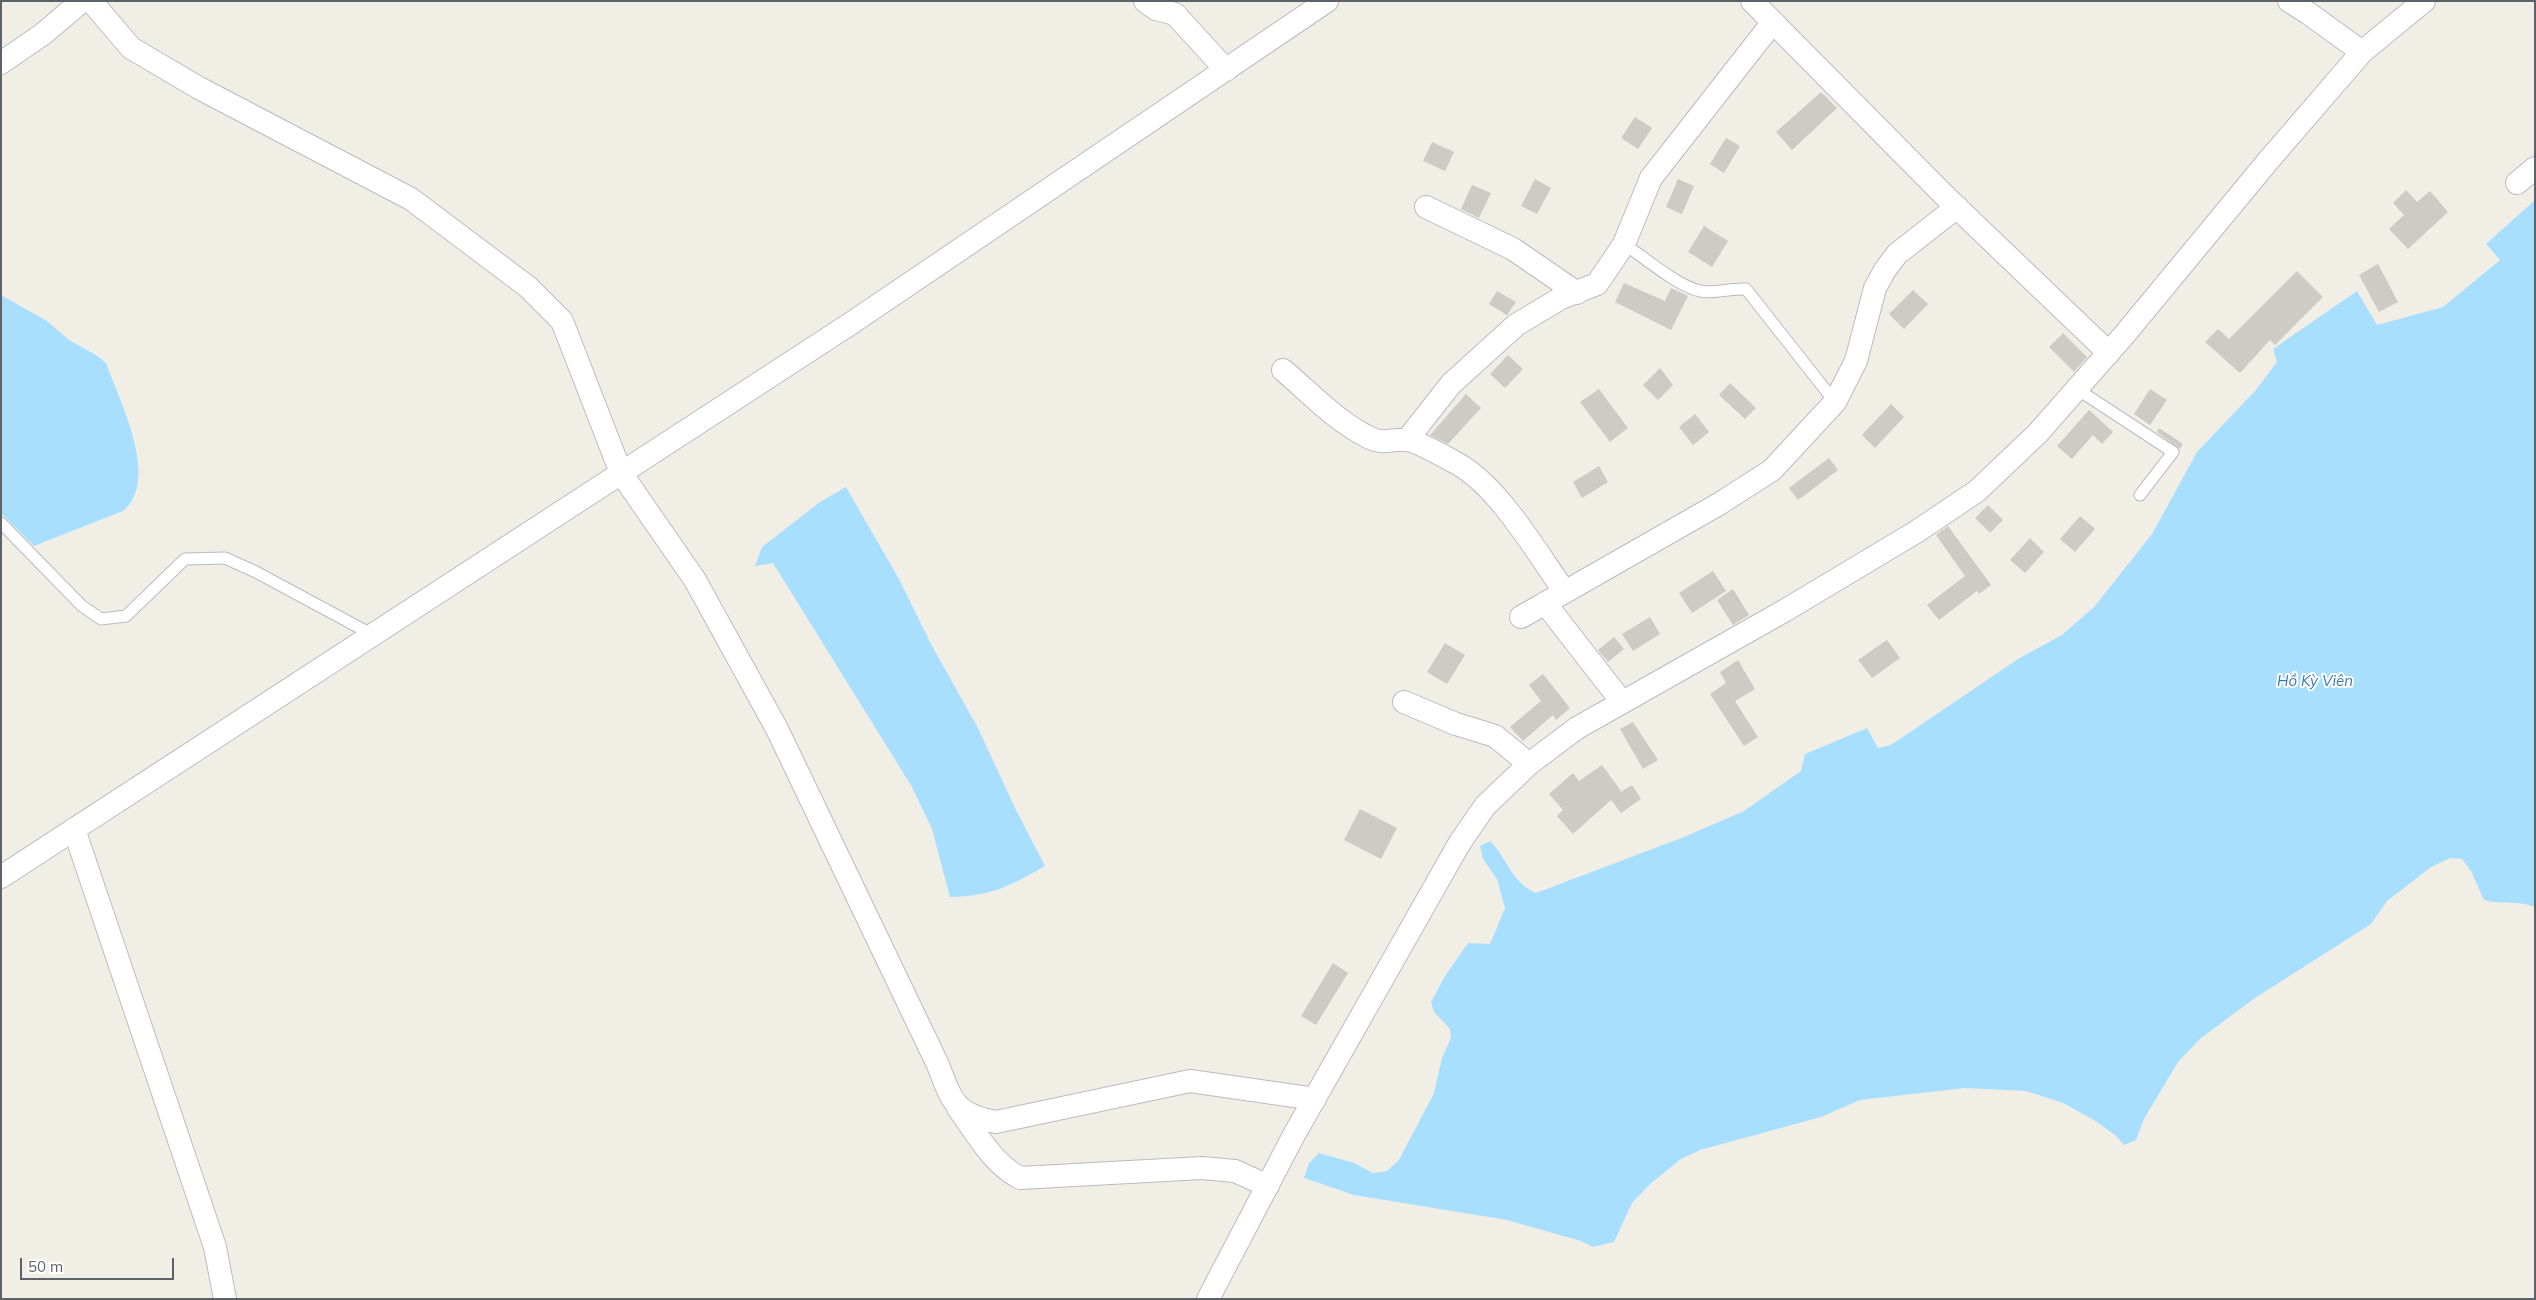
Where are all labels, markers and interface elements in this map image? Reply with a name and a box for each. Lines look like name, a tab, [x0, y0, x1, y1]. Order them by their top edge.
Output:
water label: Hồ Kỳ Viên	[2277, 672, 2353, 690]
scale bar	[22, 1248, 176, 1280]
text: 50 m	[28, 1257, 63, 1276]

